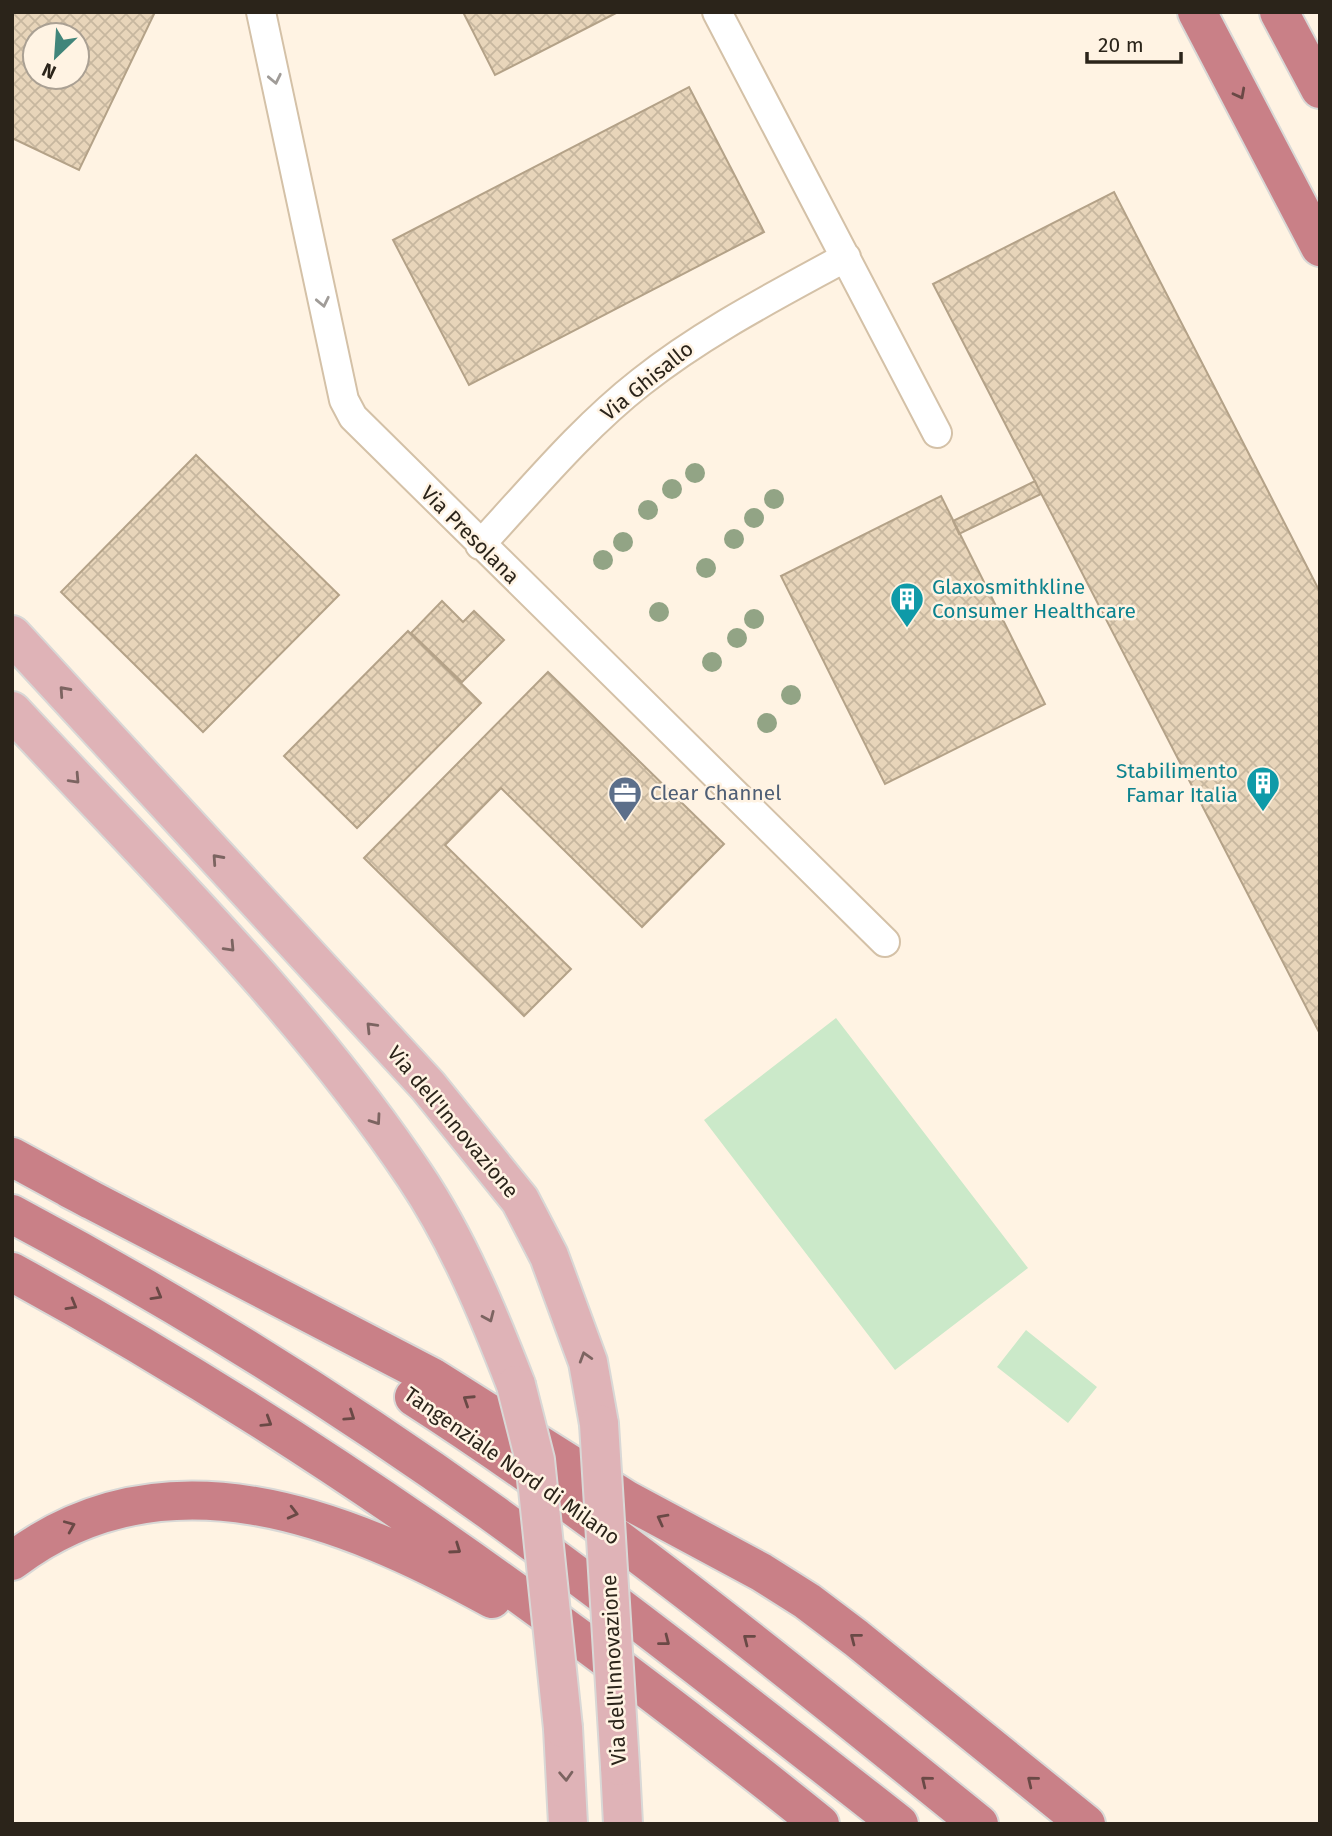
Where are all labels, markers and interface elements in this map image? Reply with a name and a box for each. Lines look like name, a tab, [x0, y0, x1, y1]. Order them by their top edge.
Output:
north arrow	[21, 21, 91, 91]
scale bar	[1087, 21, 1182, 65]
text: 20 m	[1098, 32, 1144, 58]
text: N	[38, 58, 60, 84]
one-way arrow	[267, 73, 282, 85]
one-way arrow	[1232, 87, 1245, 100]
one-way arrow	[314, 295, 329, 307]
street label: Via Ghisallo	[596, 336, 698, 426]
street label: Via Presolana	[415, 480, 525, 590]
place label: Glaxosmithkline Consumer Healthcare	[932, 574, 1136, 624]
building icon: Glaxosmithkline Consumer Healthcare	[888, 580, 926, 629]
one-way arrow	[59, 686, 72, 699]
place label: Stabilimento Famar Italia	[1116, 758, 1238, 808]
building icon: Stabilimento Famar Italia	[1244, 764, 1282, 813]
one-way arrow	[67, 771, 80, 784]
office icon: Clear Channel	[606, 774, 644, 823]
place label: Clear Channel	[650, 780, 781, 806]
one-way arrow	[213, 854, 225, 867]
one-way arrow	[221, 939, 234, 952]
one-way arrow	[367, 1022, 380, 1035]
street label: Via dell'Innovazione	[382, 1041, 524, 1203]
one-way arrow	[368, 1112, 380, 1125]
one-way arrow	[149, 1287, 162, 1300]
one-way arrow	[64, 1297, 77, 1310]
one-way arrow	[481, 1310, 495, 1322]
one-way arrow	[579, 1351, 594, 1363]
street label: Tangenziale Nord di Milano	[399, 1381, 625, 1551]
one-way arrow	[463, 1396, 476, 1409]
one-way arrow	[342, 1408, 355, 1420]
one-way arrow	[259, 1414, 272, 1427]
one-way arrow	[287, 1505, 299, 1519]
one-way arrow	[657, 1514, 670, 1527]
one-way arrow	[64, 1521, 76, 1535]
one-way arrow	[448, 1541, 461, 1553]
street label: Via dell'Innovazione	[596, 1574, 632, 1766]
one-way arrow	[656, 1633, 669, 1645]
one-way arrow	[851, 1634, 864, 1646]
one-way arrow	[743, 1635, 756, 1648]
one-way arrow	[558, 1770, 573, 1781]
one-way arrow	[921, 1777, 934, 1789]
one-way arrow	[1028, 1777, 1041, 1789]

